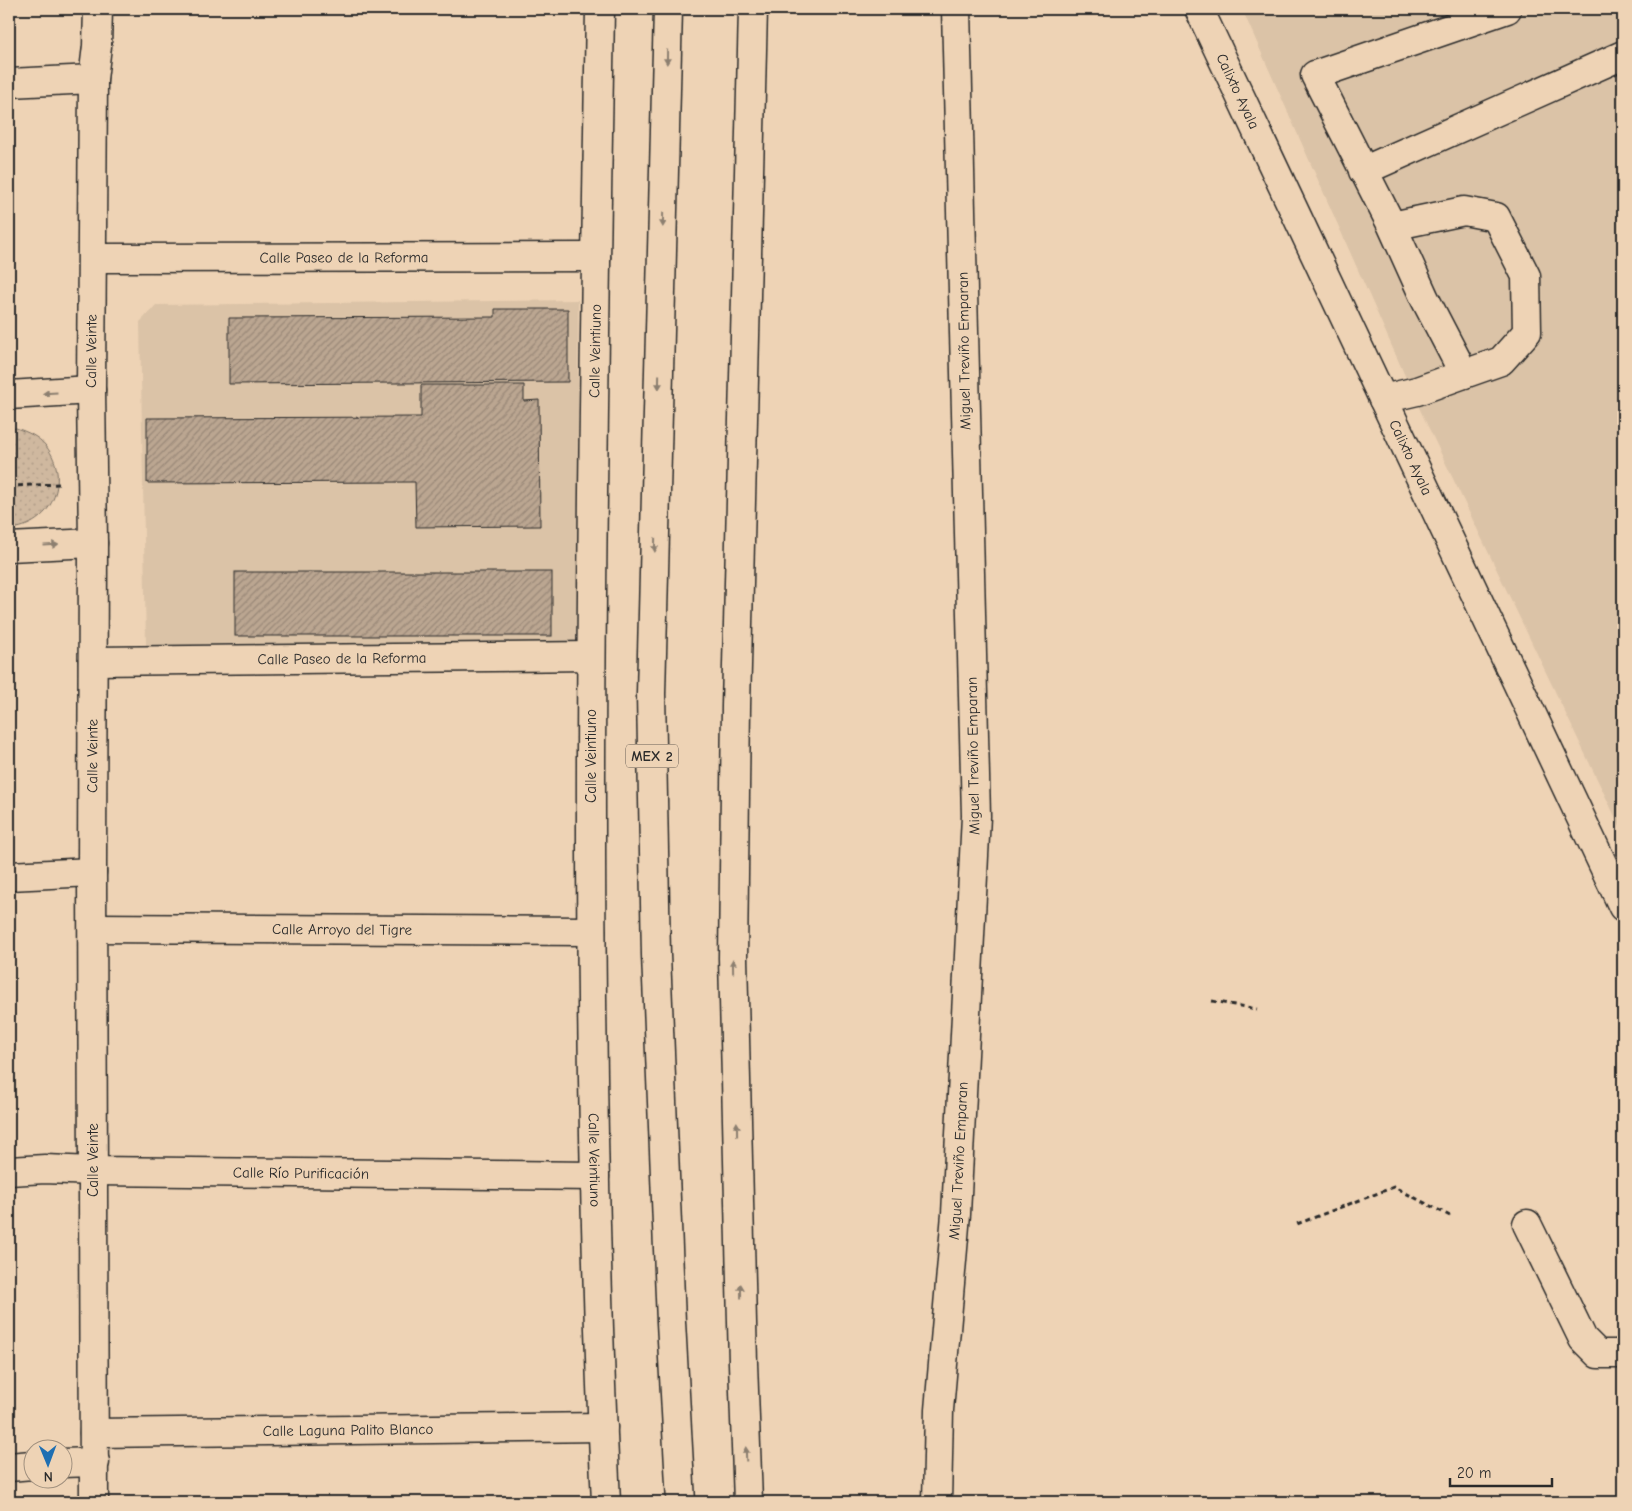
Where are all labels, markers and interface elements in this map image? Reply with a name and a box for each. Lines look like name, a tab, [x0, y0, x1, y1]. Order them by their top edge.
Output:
one-way arrow	[662, 50, 670, 66]
street label: Calixto Ayala	[1212, 51, 1263, 132]
one-way arrow	[658, 212, 666, 228]
street label: Calle Paseo de la Reforma	[259, 248, 429, 267]
street label: Miguel Treviño Emparan	[954, 272, 974, 430]
street label: Calle Veintiuno	[585, 304, 605, 398]
street label: Calle Veinte	[82, 314, 100, 388]
one-way arrow	[654, 375, 662, 391]
one-way arrow	[41, 389, 57, 397]
street label: Calixto Ayala	[1385, 417, 1436, 498]
one-way arrow	[650, 537, 658, 553]
one-way arrow	[43, 540, 59, 548]
street label: Calle Paseo de la Reforma	[257, 649, 427, 668]
street label: Miguel Treviño Emparan	[963, 677, 983, 835]
street label: Calle Veintiuno	[582, 709, 600, 803]
street label: Calle Veinte	[83, 719, 101, 793]
road number: MEX 2	[626, 744, 678, 768]
street label: Calle Arroyo del Tigre	[272, 920, 413, 939]
one-way arrow	[729, 958, 737, 974]
street label: Miguel Treviño Emparan	[945, 1081, 972, 1241]
street label: Calle Veintiuno	[585, 1113, 604, 1207]
one-way arrow	[733, 1120, 741, 1136]
street label: Calle Veinte	[84, 1123, 102, 1197]
street label: Calle Río Purificación	[233, 1163, 369, 1183]
one-way arrow	[737, 1283, 745, 1299]
street label: Calle Laguna Palito Blanco	[263, 1420, 433, 1440]
north arrow	[22, 1438, 72, 1488]
one-way arrow	[742, 1445, 750, 1461]
scale bar	[1450, 1456, 1552, 1488]
text: 20 m	[1457, 1464, 1491, 1482]
text: N	[44, 1468, 53, 1485]

